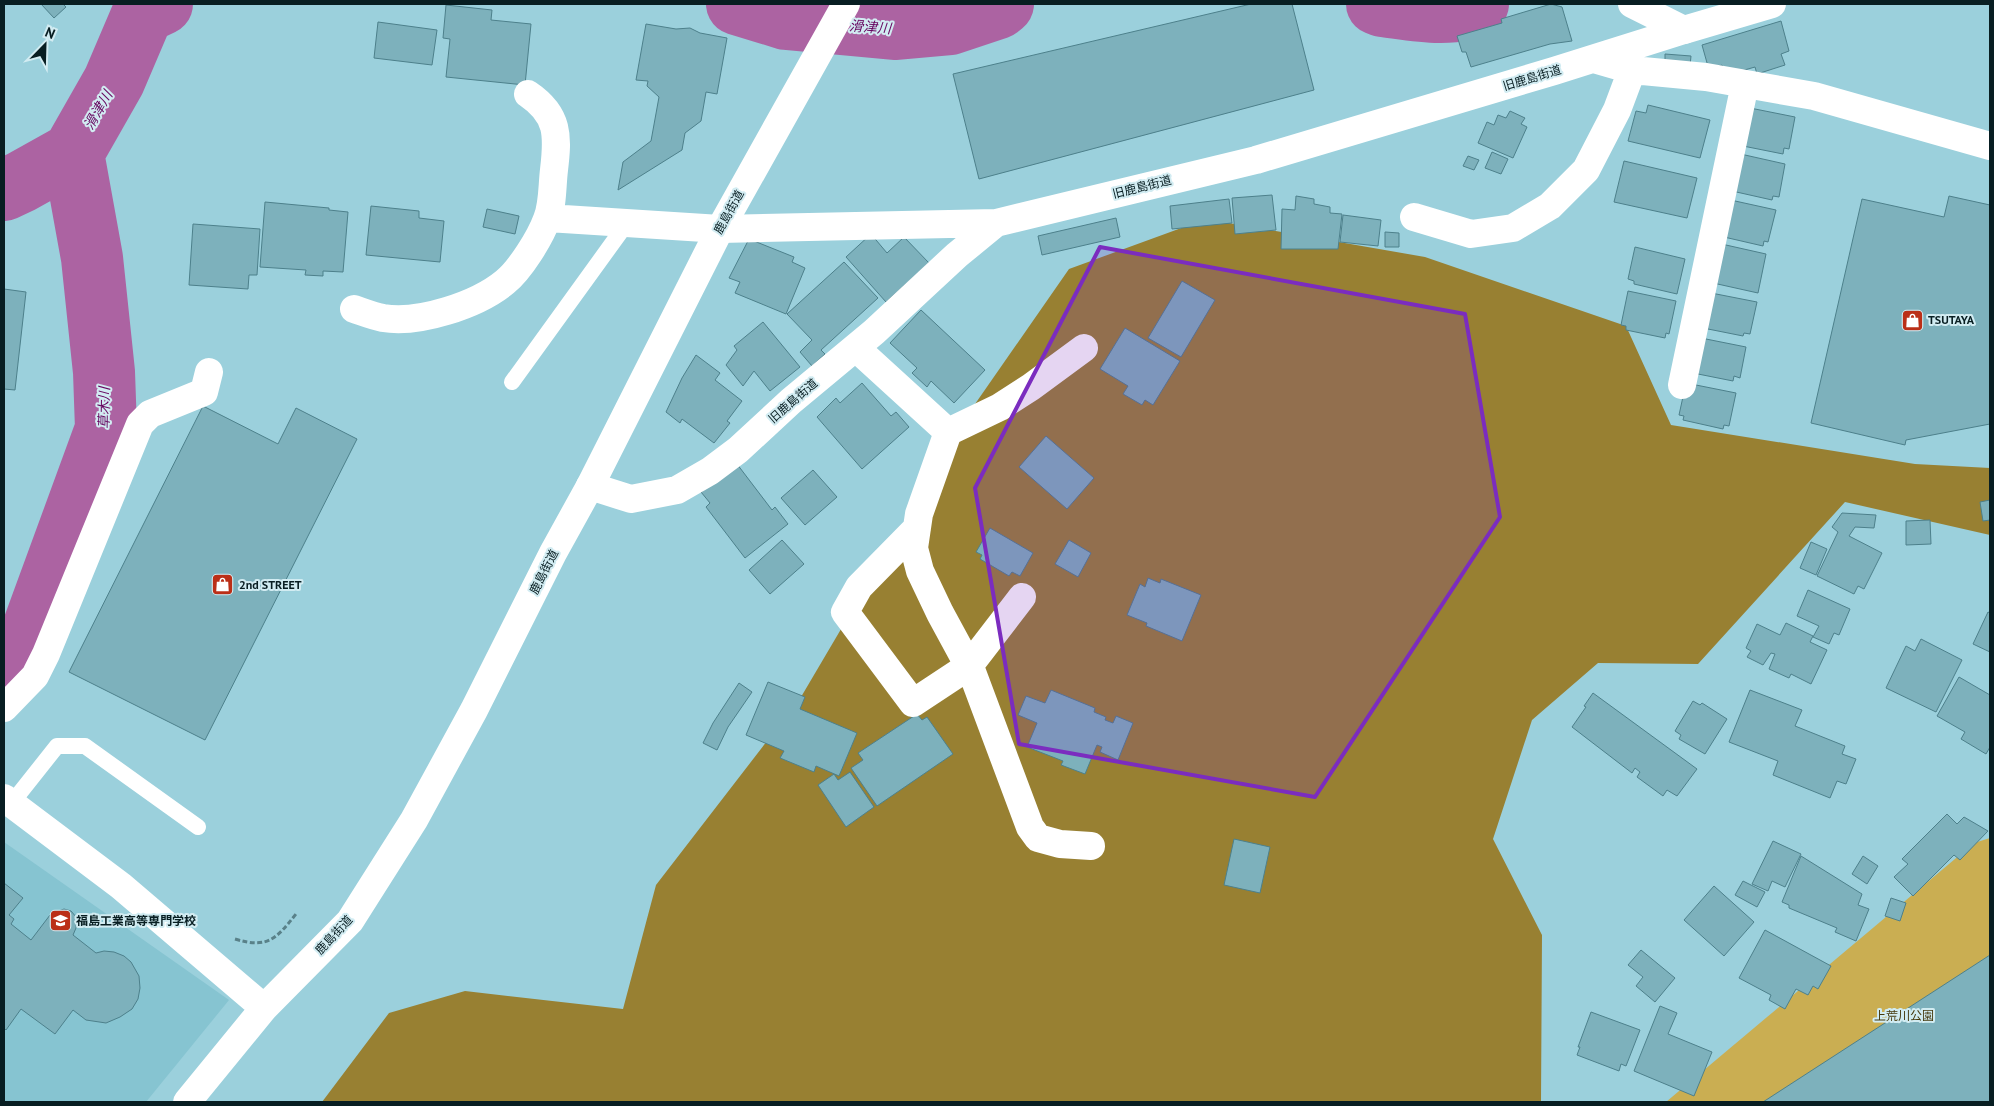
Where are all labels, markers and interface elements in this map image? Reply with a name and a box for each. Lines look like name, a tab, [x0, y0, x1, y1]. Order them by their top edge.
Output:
water label: 滑津川	[848, 17, 894, 38]
north arrow	[20, 20, 70, 70]
text: N	[42, 23, 58, 43]
street label: 旧鹿島街道	[1501, 62, 1563, 93]
water label: 滑津川	[80, 86, 117, 133]
street label: 旧鹿島街道	[1111, 172, 1173, 201]
street label: 鹿島街道	[710, 187, 747, 236]
shop icon: TSUTAYA	[1900, 308, 1924, 332]
place label: TSUTAYA	[1928, 312, 1975, 327]
street label: 旧鹿島街道	[765, 375, 820, 426]
water label: 草木川	[95, 385, 113, 429]
street label: 鹿島街道	[526, 547, 561, 597]
shop icon: 2nd STREET	[211, 573, 235, 597]
place label: 2nd STREET	[239, 577, 302, 592]
school or university icon: 福島工業高等専門学校	[48, 909, 72, 933]
street label: 鹿島街道	[312, 912, 355, 957]
place label: 福島工業高等専門学校	[76, 913, 196, 928]
park label: 上荒川公園	[1874, 1008, 1934, 1023]

